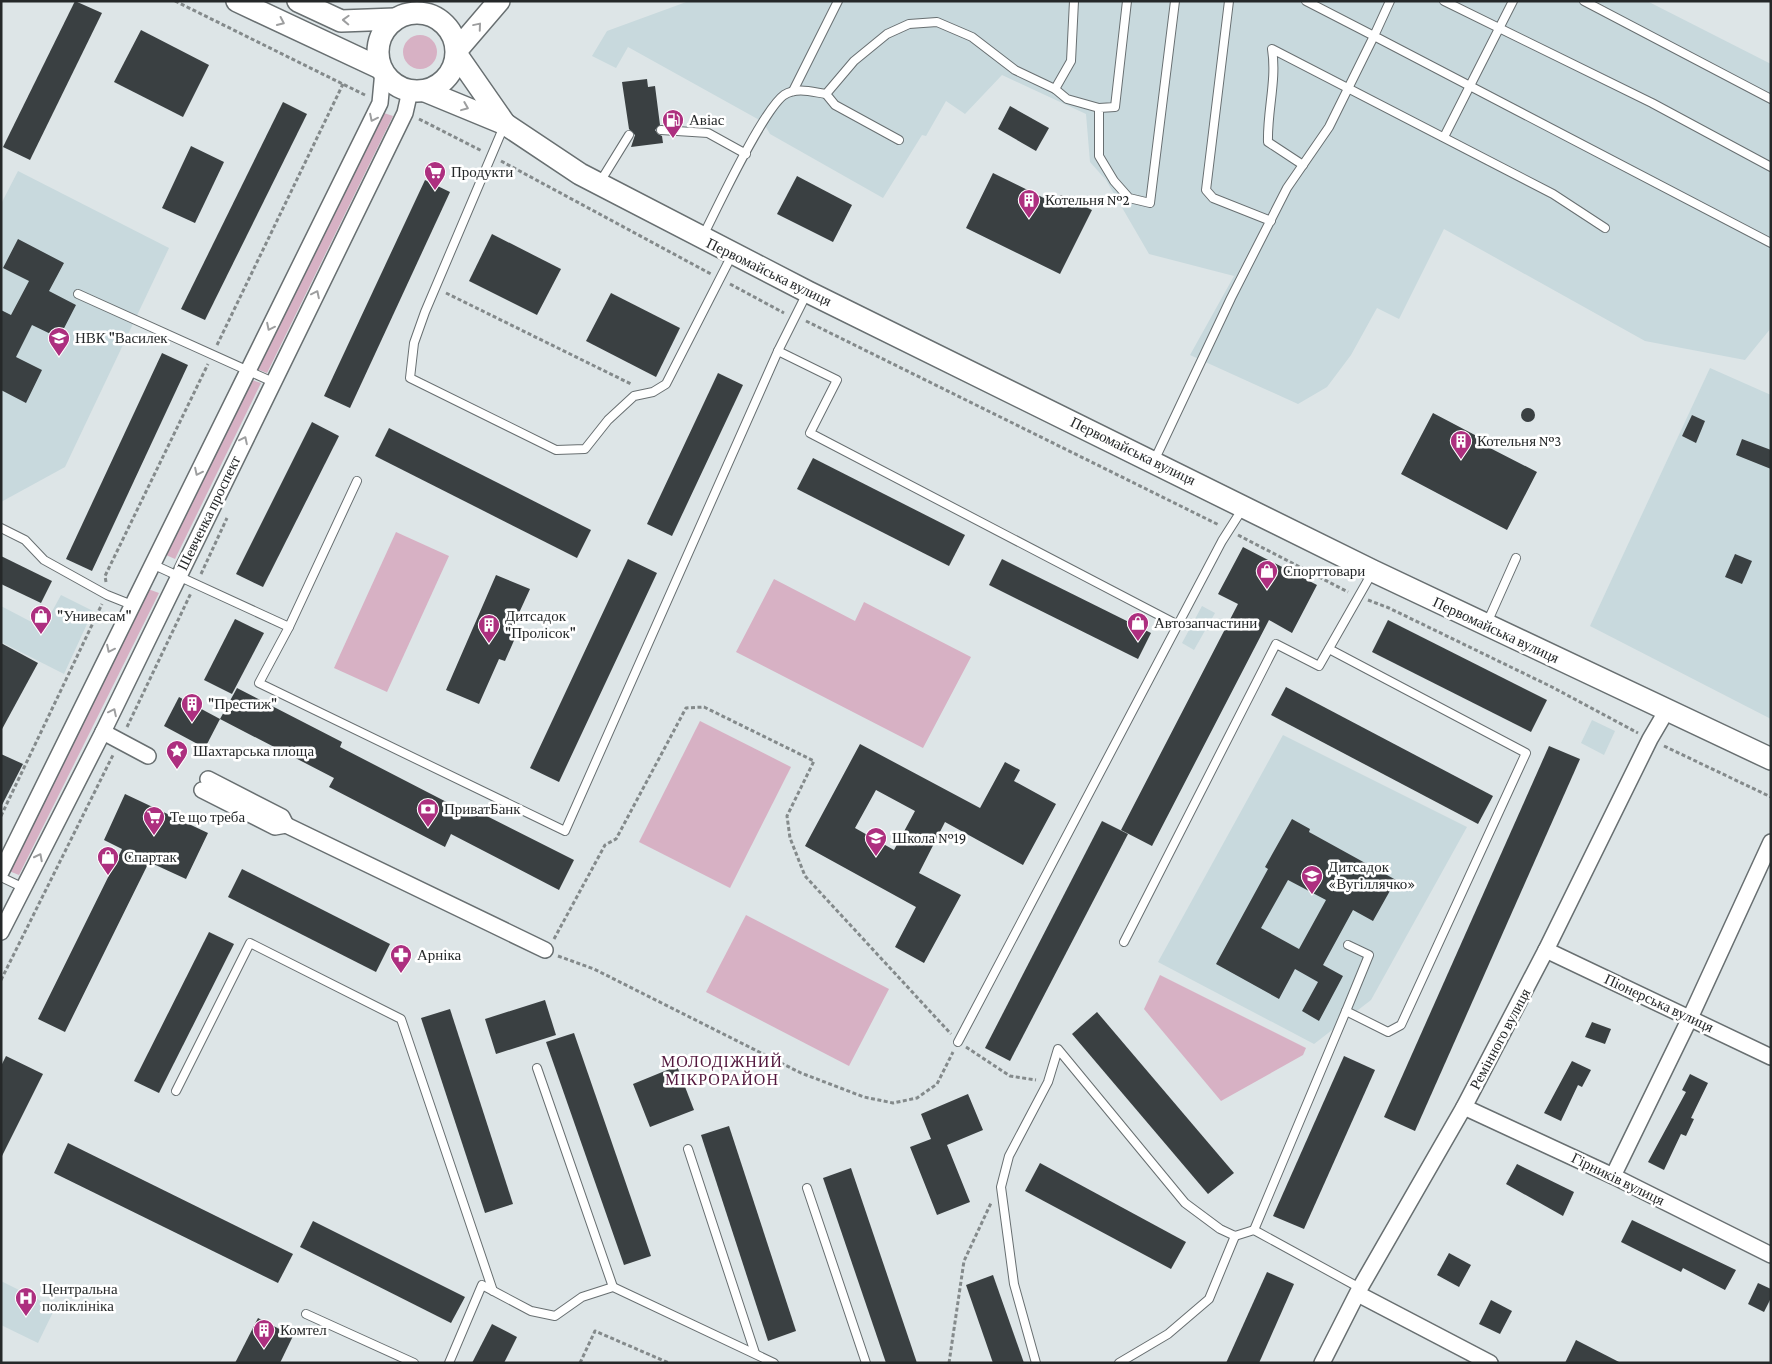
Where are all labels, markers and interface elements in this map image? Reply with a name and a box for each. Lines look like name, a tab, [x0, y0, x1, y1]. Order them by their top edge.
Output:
one-way arrow	[276, 15, 285, 26]
one-way arrow	[342, 15, 350, 26]
one-way arrow	[472, 22, 481, 31]
one-way arrow	[460, 101, 469, 112]
fuel station icon: Авіас	[661, 108, 685, 139]
place label: Авіас	[689, 112, 725, 128]
one-way arrow	[369, 113, 379, 122]
supermarket icon: Продукти	[423, 160, 447, 191]
place label: Продукти	[451, 164, 513, 180]
building icon: Котельня №2	[1017, 188, 1041, 219]
place label: Котельня №2	[1045, 192, 1130, 208]
street label: Первомайська вулиця	[704, 235, 834, 309]
one-way arrow	[310, 290, 320, 299]
one-way arrow	[266, 322, 276, 331]
school or university icon: НВК "Василек	[47, 326, 71, 357]
place label: НВК "Василек	[75, 330, 168, 346]
street label: Первомайська вулиця	[1068, 414, 1198, 488]
building icon: Котельня №3	[1449, 429, 1473, 460]
place label: Котельня №3	[1477, 433, 1561, 449]
one-way arrow	[238, 436, 249, 445]
street label: Шевченка проспект	[174, 453, 244, 573]
one-way arrow	[193, 467, 204, 476]
shop icon: Спорттовари	[1255, 559, 1279, 590]
place label: Спорттовари	[1283, 563, 1365, 579]
street label: Первомайська вулиця	[1430, 594, 1562, 666]
shop icon: "Унивесам"	[29, 604, 53, 635]
place label: "Унивесам"	[57, 608, 132, 624]
place label: Дитсадок "Пролісок"	[505, 608, 576, 641]
shop icon: Автозапчастини	[1126, 611, 1150, 642]
building icon: Дитсадок "Пролісок"	[477, 613, 501, 644]
place label: Автозапчастини	[1154, 615, 1257, 631]
one-way arrow	[106, 644, 116, 653]
building icon: "Престиж"	[180, 692, 204, 723]
place label: "Престиж"	[208, 696, 277, 712]
one-way arrow	[106, 708, 117, 717]
place icon: Шахтарська площа	[165, 739, 189, 770]
place label: Шахтарська площа	[193, 743, 314, 759]
bank icon: ПриватБанк	[416, 797, 440, 828]
place label: ПриватБанк	[444, 801, 521, 817]
supermarket icon: Те що треба	[142, 805, 166, 836]
place label: Те що треба	[170, 809, 245, 825]
school or university icon: Школа №19	[864, 826, 888, 857]
place label: Школа №19	[892, 830, 966, 846]
shop icon: Спартак	[96, 845, 120, 876]
place label: Спартак	[124, 849, 177, 865]
one-way arrow	[33, 853, 43, 862]
place label: Дитсадок «Вугіллячко»	[1328, 859, 1415, 892]
school or university icon: Дитсадок «Вугіллячко»	[1300, 864, 1324, 895]
pharmacy icon: Арніка	[389, 943, 413, 974]
place label: Арніка	[417, 947, 462, 963]
street label: Піонерська вулиця	[1602, 971, 1716, 1035]
street label: Ремінного вулиця	[1467, 986, 1533, 1092]
district label: МОЛОДІЖНИЙ МІКРОРАЙОН	[661, 1052, 783, 1088]
street label: Гірників вулиця	[1569, 1150, 1667, 1208]
place label: Центральна поліклініка	[42, 1281, 118, 1314]
hospital icon: Центральна поліклініка	[14, 1286, 38, 1317]
building icon: Комтел	[252, 1318, 276, 1349]
place label: Комтел	[280, 1322, 327, 1338]

